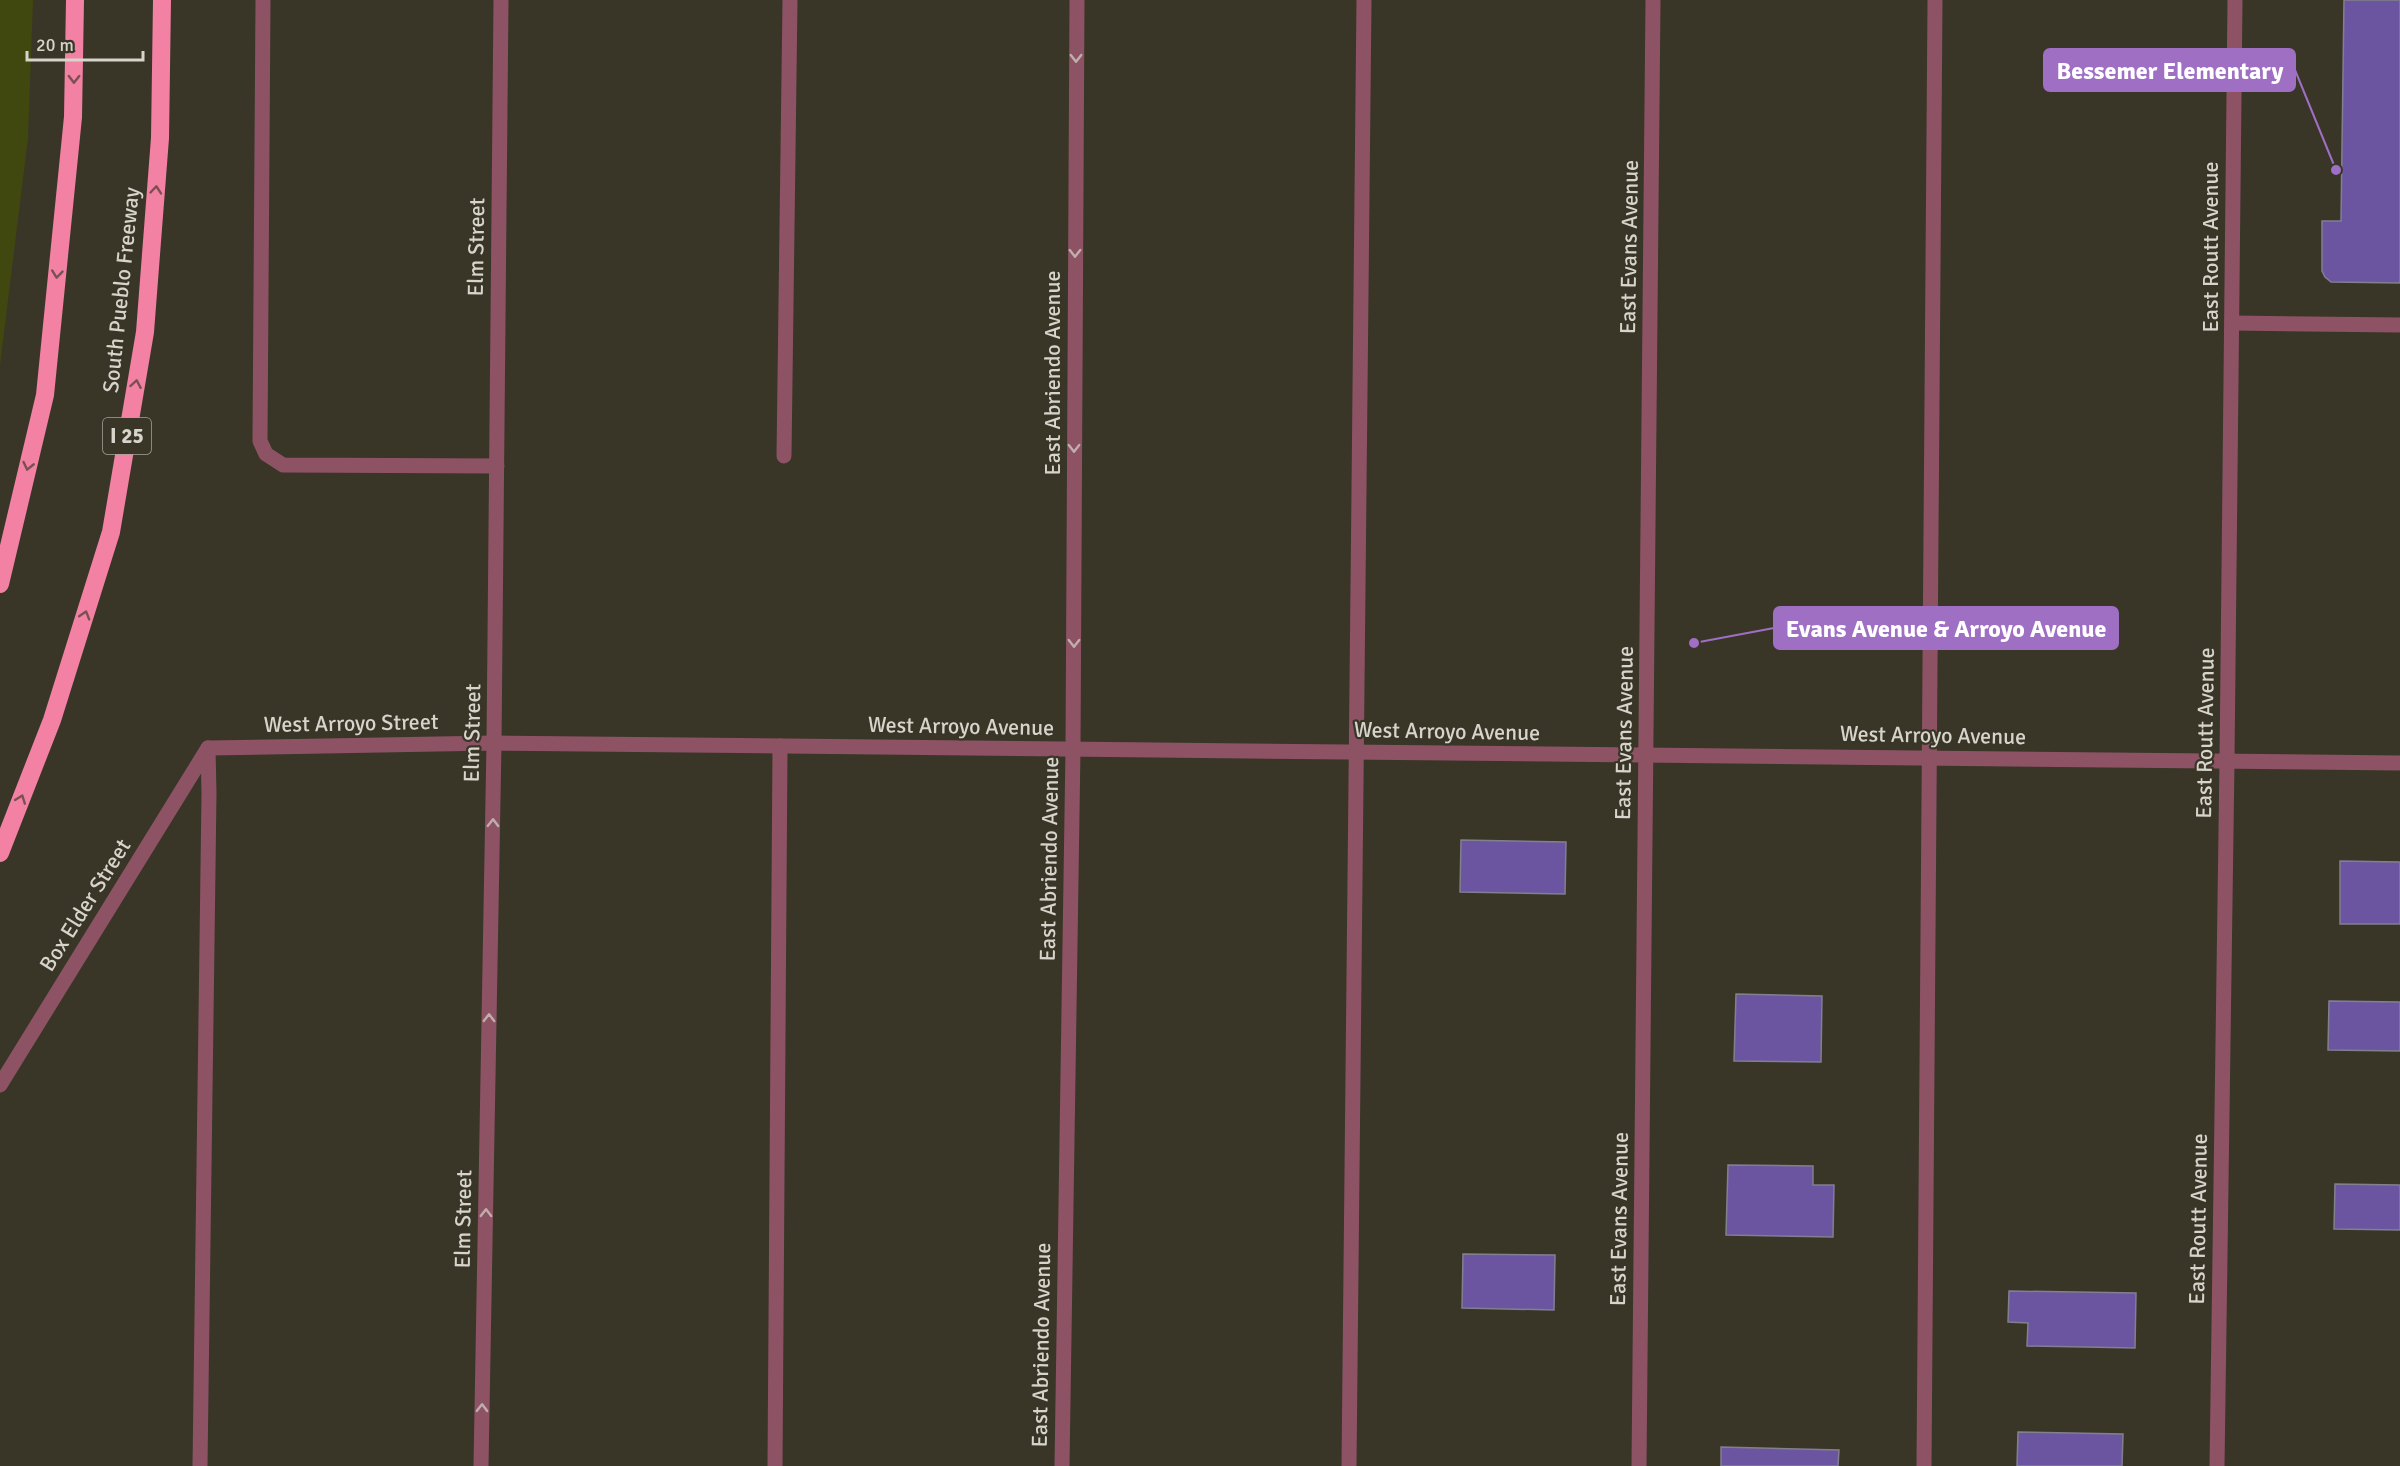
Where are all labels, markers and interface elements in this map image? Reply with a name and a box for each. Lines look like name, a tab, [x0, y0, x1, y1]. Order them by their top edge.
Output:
scale bar	[27, 24, 142, 62]
text: 20 m	[36, 34, 74, 56]
callout: Bessemer Elementary	[2044, 49, 2295, 91]
one-way arrow	[1070, 54, 1082, 63]
text: Bessemer Elementary	[2057, 56, 2284, 86]
one-way arrow	[67, 75, 80, 84]
street label: East Evans Avenue	[1614, 160, 1644, 334]
street label: East Routt Avenue	[2197, 161, 2224, 333]
street label: South Pueblo Freeway	[97, 185, 145, 394]
one-way arrow	[149, 185, 162, 194]
street label: Elm Street	[462, 197, 490, 297]
one-way arrow	[1069, 249, 1081, 258]
one-way arrow	[51, 269, 64, 278]
street label: East Abriendo Avenue	[1039, 271, 1066, 475]
one-way arrow	[129, 379, 142, 389]
road number: I 25	[103, 418, 151, 454]
one-way arrow	[1068, 444, 1080, 453]
one-way arrow	[23, 461, 36, 471]
callout: Evans Avenue & Arroyo Avenue	[1774, 607, 2118, 649]
one-way arrow	[78, 610, 90, 621]
text: Evans Avenue & Arroyo Avenue	[1786, 614, 2106, 644]
one-way arrow	[1067, 639, 1080, 648]
street label: East Evans Avenue	[1609, 646, 1639, 820]
street label: East Routt Avenue	[2190, 647, 2220, 819]
street label: Elm Street	[458, 683, 486, 783]
street label: West Arroyo Street	[263, 708, 439, 738]
street label: West Arroyo Avenue	[868, 711, 1054, 741]
street label: West Arroyo Avenue	[1354, 716, 1540, 746]
street label: West Arroyo Avenue	[1840, 720, 2026, 750]
street label: East Abriendo Avenue	[1034, 756, 1064, 962]
one-way arrow	[14, 794, 27, 805]
one-way arrow	[487, 818, 499, 827]
street label: Box Elder Street	[34, 834, 137, 976]
one-way arrow	[483, 1013, 495, 1022]
street label: East Evans Avenue	[1604, 1132, 1634, 1306]
street label: East Routt Avenue	[2183, 1133, 2213, 1305]
street label: Elm Street	[449, 1169, 477, 1269]
one-way arrow	[479, 1208, 492, 1217]
street label: East Abriendo Avenue	[1026, 1242, 1056, 1448]
one-way arrow	[476, 1403, 488, 1412]

